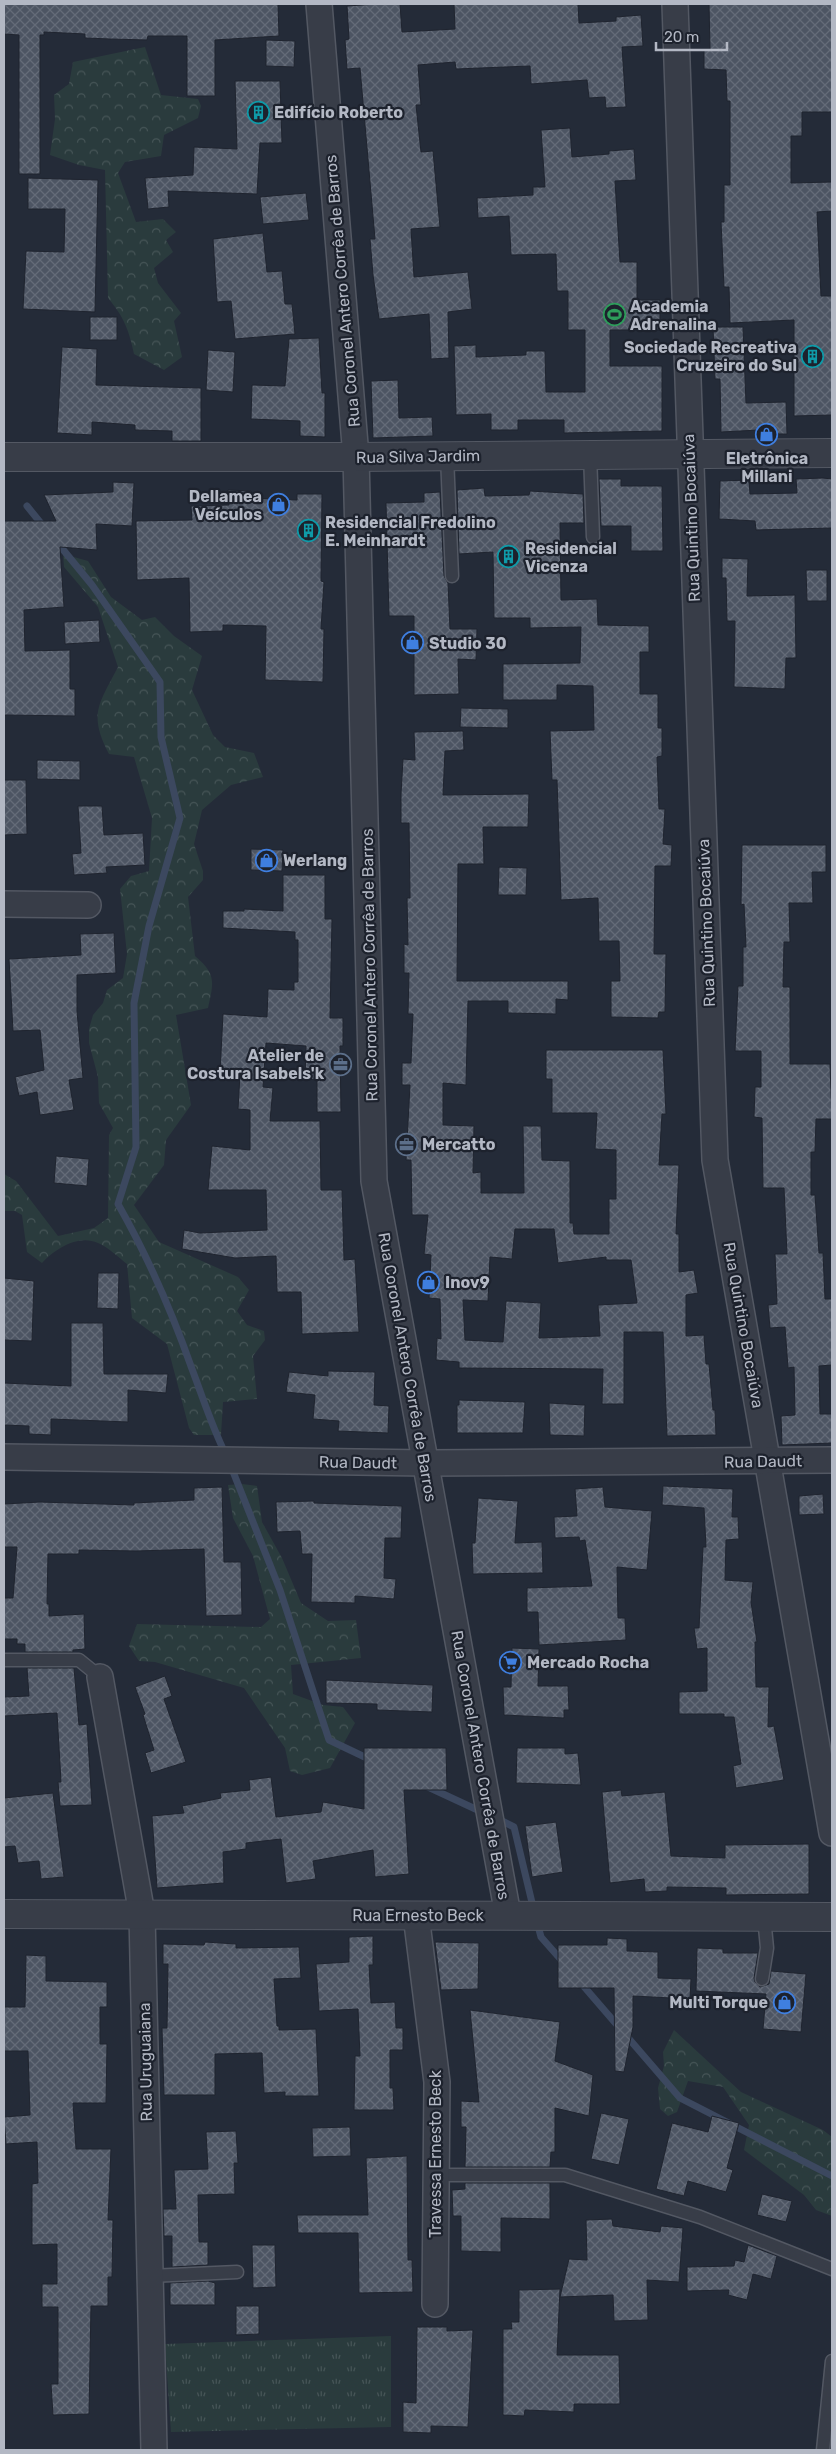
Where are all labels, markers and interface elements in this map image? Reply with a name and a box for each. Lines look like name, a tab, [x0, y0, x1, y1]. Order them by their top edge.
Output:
scale bar	[656, 20, 727, 52]
text: 20 m	[664, 28, 699, 46]
building icon: Edifício Roberto	[246, 100, 270, 124]
place label: Edifício Roberto	[274, 103, 403, 122]
street label: Rua Coronel Antero Corrêa de Barros	[321, 154, 364, 428]
place label: Academia Adrenalina	[630, 297, 717, 334]
sports icon: Academia Adrenalina	[602, 303, 626, 327]
place label: Sociedade Recreativa Cruzeiro do Sul	[624, 338, 797, 375]
building icon: Sociedade Recreativa Cruzeiro do Sul	[801, 344, 825, 368]
shop icon: Eletrônica Millani	[755, 422, 779, 446]
street label: Rua Quintino Bocaiúva	[679, 434, 704, 602]
street label: Rua Silva Jardim	[356, 446, 480, 467]
place label: Eletrônica Millani	[726, 449, 808, 486]
place label: Dellamea Veículos	[189, 487, 262, 524]
shop icon: Dellamea Veículos	[266, 493, 290, 517]
place label: Residencial Fredolino E. Meinhardt	[325, 513, 496, 550]
building icon: Residencial Fredolino E. Meinhardt	[297, 519, 321, 543]
place label: Residencial Vicenza	[525, 539, 617, 576]
building icon: Residencial Vicenza	[497, 545, 521, 569]
shop icon: Studio 30	[401, 631, 425, 655]
place label: Studio 30	[429, 634, 507, 653]
street label: Rua Coronel Antero Corrêa de Barros	[358, 828, 381, 1102]
street label: Rua Quintino Bocaiúva	[694, 839, 719, 1007]
shop icon: Werlang	[255, 848, 279, 872]
place label: Werlang	[283, 851, 347, 870]
place label: Atelier de Costura Isabels'k	[187, 1046, 325, 1083]
office icon: Atelier de Costura Isabels'k	[328, 1052, 352, 1076]
office icon: Mercatto	[394, 1132, 418, 1156]
place label: Mercatto	[422, 1135, 496, 1154]
street label: Rua Coronel Antero Corrêa de Barros	[374, 1231, 441, 1503]
street label: Rua Quintino Bocaiúva	[720, 1241, 767, 1410]
shop icon: Inov9	[417, 1270, 441, 1294]
place label: Inov9	[445, 1273, 490, 1292]
street label: Rua Daudt	[724, 1451, 802, 1472]
street label: Rua Daudt	[319, 1452, 397, 1473]
street label: Rua Coronel Antero Corrêa de Barros	[447, 1629, 514, 1901]
supermarket icon: Mercado Rocha	[499, 1650, 523, 1674]
place label: Mercado Rocha	[527, 1653, 649, 1672]
street label: Rua Ernesto Beck	[352, 1906, 485, 1925]
shop icon: Multi Torque	[772, 1990, 796, 2014]
place label: Multi Torque	[669, 1993, 768, 2012]
street label: Rua Uruguaiana	[135, 2002, 156, 2122]
street label: Travessa Ernesto Beck	[426, 2069, 445, 2238]

